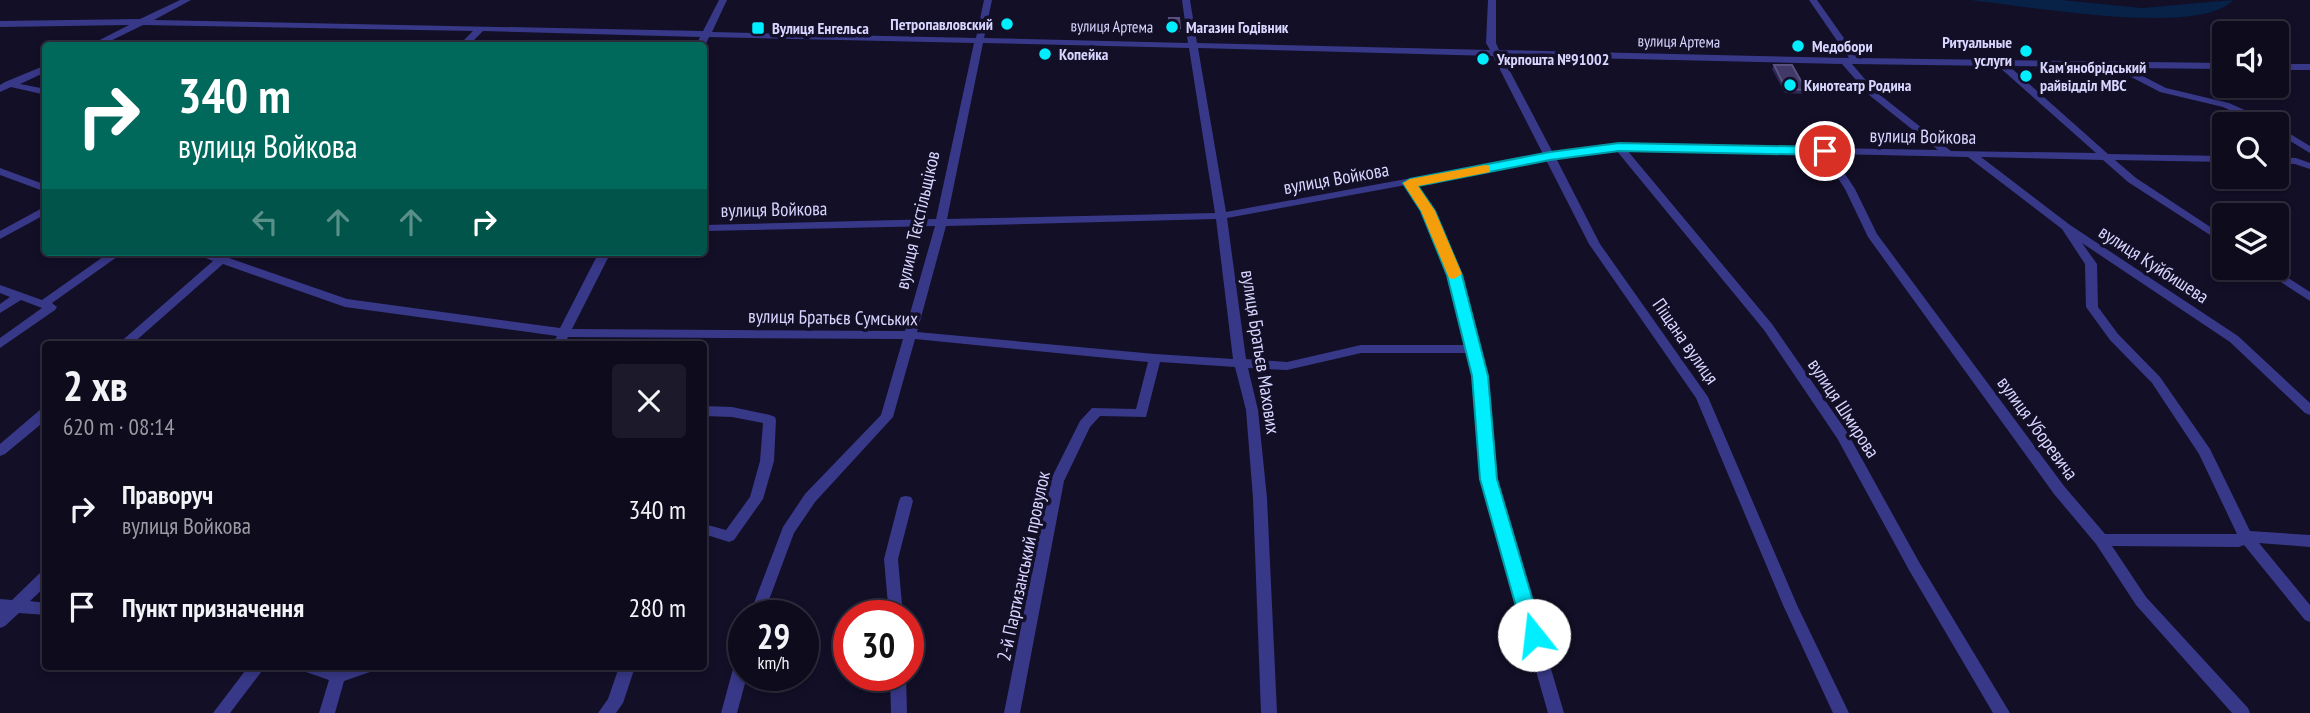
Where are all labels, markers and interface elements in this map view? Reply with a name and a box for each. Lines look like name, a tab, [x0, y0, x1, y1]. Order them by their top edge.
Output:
place label: Петропавловский	[890, 14, 993, 34]
street label: вулиця Артема	[1071, 15, 1153, 37]
marker: Петропавловский	[999, 16, 1015, 32]
place label: Магазин Годівник	[1186, 17, 1289, 37]
place label: Вулиця Енгельса	[772, 18, 869, 38]
marker: Магазин Годівник	[1164, 19, 1180, 35]
marker: Вулиця Енгельса	[750, 20, 766, 36]
map controls	[2212, 21, 2289, 280]
button: sound	[2212, 21, 2289, 98]
street label: вулиця Артема	[1638, 30, 1720, 52]
place label: Ритуальные услуги	[1942, 32, 2012, 70]
place label: Медобори	[1812, 36, 1873, 56]
marker: Медобори	[1790, 38, 1806, 54]
marker: Ритуальные услуги	[2018, 43, 2034, 59]
place label: Копейка	[1059, 44, 1109, 64]
marker: Копейка	[1037, 46, 1053, 62]
place label: Укрпошта №91002	[1496, 49, 1609, 69]
marker: Укрпошта №91002	[1475, 51, 1491, 67]
place label: Кам'янобрідський райвідділ МВС	[2040, 57, 2146, 95]
text: 340 m	[178, 63, 291, 127]
marker: Кам'янобрідський райвідділ МВС	[2018, 68, 2034, 84]
icon: right	[63, 70, 154, 161]
place label: Кинотеатр Родина	[1804, 75, 1912, 95]
marker: Кинотеатр Родина	[1782, 77, 1798, 93]
button: search	[2212, 112, 2289, 189]
pin	[1795, 121, 1855, 181]
street label: вулиця Войкова	[1870, 123, 1976, 149]
text: вулиця Войкова	[178, 125, 358, 167]
icon: arrive	[1806, 132, 1844, 170]
street label: вулиця Тєкстільщіков	[889, 148, 945, 292]
street label: вулиця Войкова	[1281, 157, 1391, 199]
street label: вулиця Войкова	[721, 196, 827, 222]
icon: left	[246, 203, 284, 241]
icon: ahead	[319, 203, 357, 241]
icon: ahead	[392, 203, 430, 241]
icon: right	[465, 203, 503, 241]
button: layers	[2212, 203, 2289, 280]
street label: вулиця Куйбишева	[2095, 220, 2213, 308]
street label: вулиця Братьєв Махових	[1236, 268, 1286, 436]
street label: Піщана вулиця	[1648, 293, 1724, 389]
street label: вулиця Братьєв Сумських	[748, 304, 918, 330]
street label: вулиця Шмирова	[1803, 354, 1885, 462]
text: 2 хв	[63, 358, 128, 413]
button: close	[612, 364, 686, 438]
street label: вулиця Уборевича	[1992, 372, 2084, 484]
text: 620 m · 08:14	[63, 412, 175, 441]
street label: 2-й Партизанський провулок	[991, 468, 1055, 663]
text: Праворуч	[122, 478, 213, 511]
icon: right	[63, 490, 101, 528]
text: 340 m	[628, 493, 686, 526]
text: вулиця Войкова	[122, 511, 251, 540]
icon: arrive	[63, 588, 101, 626]
text: Пункт призначення	[122, 591, 304, 624]
text: 280 m	[628, 591, 686, 624]
position arrow	[1497, 598, 1571, 672]
speed limit sign: 30	[833, 600, 924, 691]
text: 29	[757, 613, 790, 659]
text: km/h	[758, 651, 789, 674]

